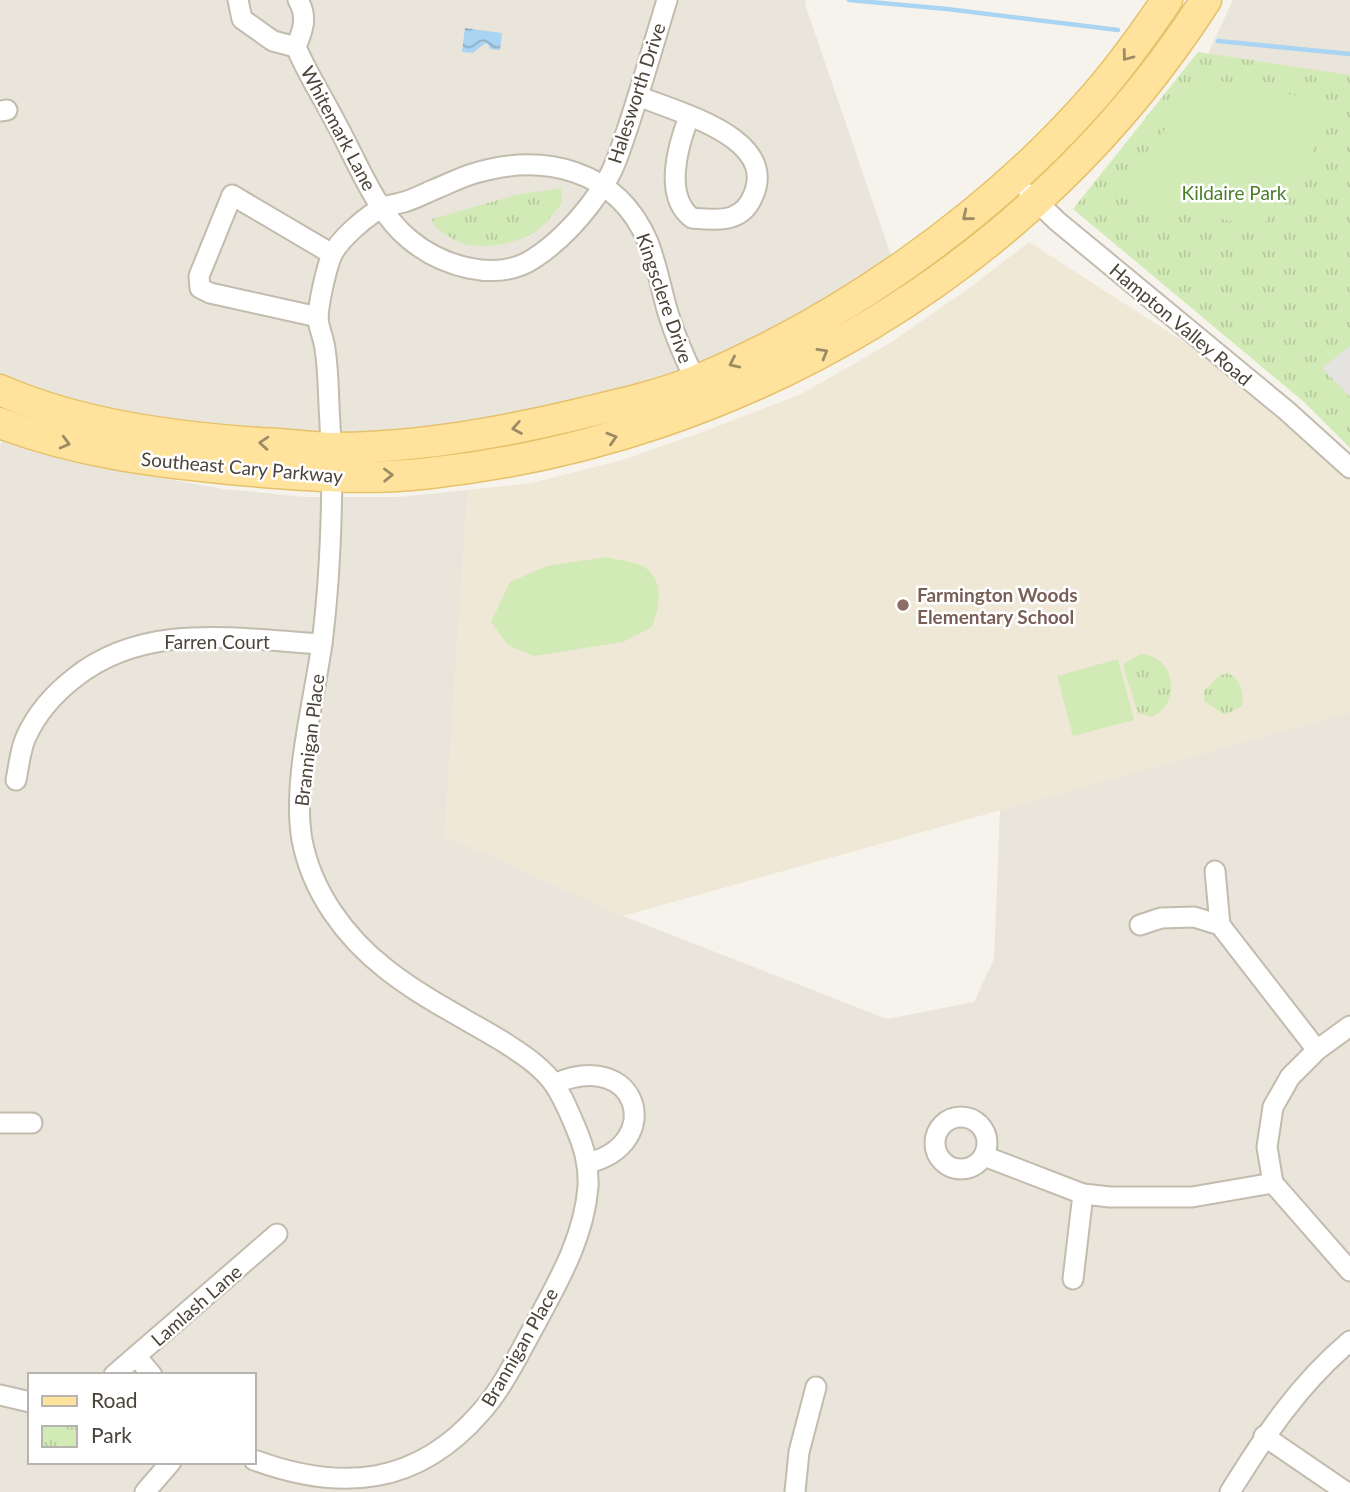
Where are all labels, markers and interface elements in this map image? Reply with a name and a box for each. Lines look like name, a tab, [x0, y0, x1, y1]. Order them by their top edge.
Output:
street label: Halesworth Drive	[602, 20, 670, 166]
one-way arrow	[1123, 48, 1136, 60]
street label: Whitemark Lane	[296, 62, 382, 194]
park label: Kildaire Park	[1182, 181, 1287, 204]
one-way arrow	[963, 208, 975, 221]
street label: Kingsclere Drive	[632, 230, 698, 366]
street label: Hampton Valley Road	[1105, 258, 1257, 390]
one-way arrow	[815, 348, 828, 361]
one-way arrow	[729, 355, 741, 369]
one-way arrow	[511, 420, 523, 435]
one-way arrow	[606, 432, 618, 447]
one-way arrow	[59, 435, 71, 449]
one-way arrow	[258, 436, 269, 451]
street label: Southeast Cary Parkway	[140, 447, 344, 487]
one-way arrow	[383, 467, 394, 483]
place label: Farmington Woods Elementary School	[917, 583, 1078, 628]
marker: Farmington Woods Elementary School	[895, 597, 911, 613]
street label: Farren Court	[164, 630, 270, 653]
street label: Brannigan Place	[289, 673, 329, 807]
street label: Lamlash Lane	[146, 1259, 246, 1351]
street label: Brannigan Place	[476, 1284, 562, 1410]
legend	[28, 1373, 256, 1464]
text: Road	[91, 1387, 138, 1412]
text: Park	[91, 1422, 132, 1447]

